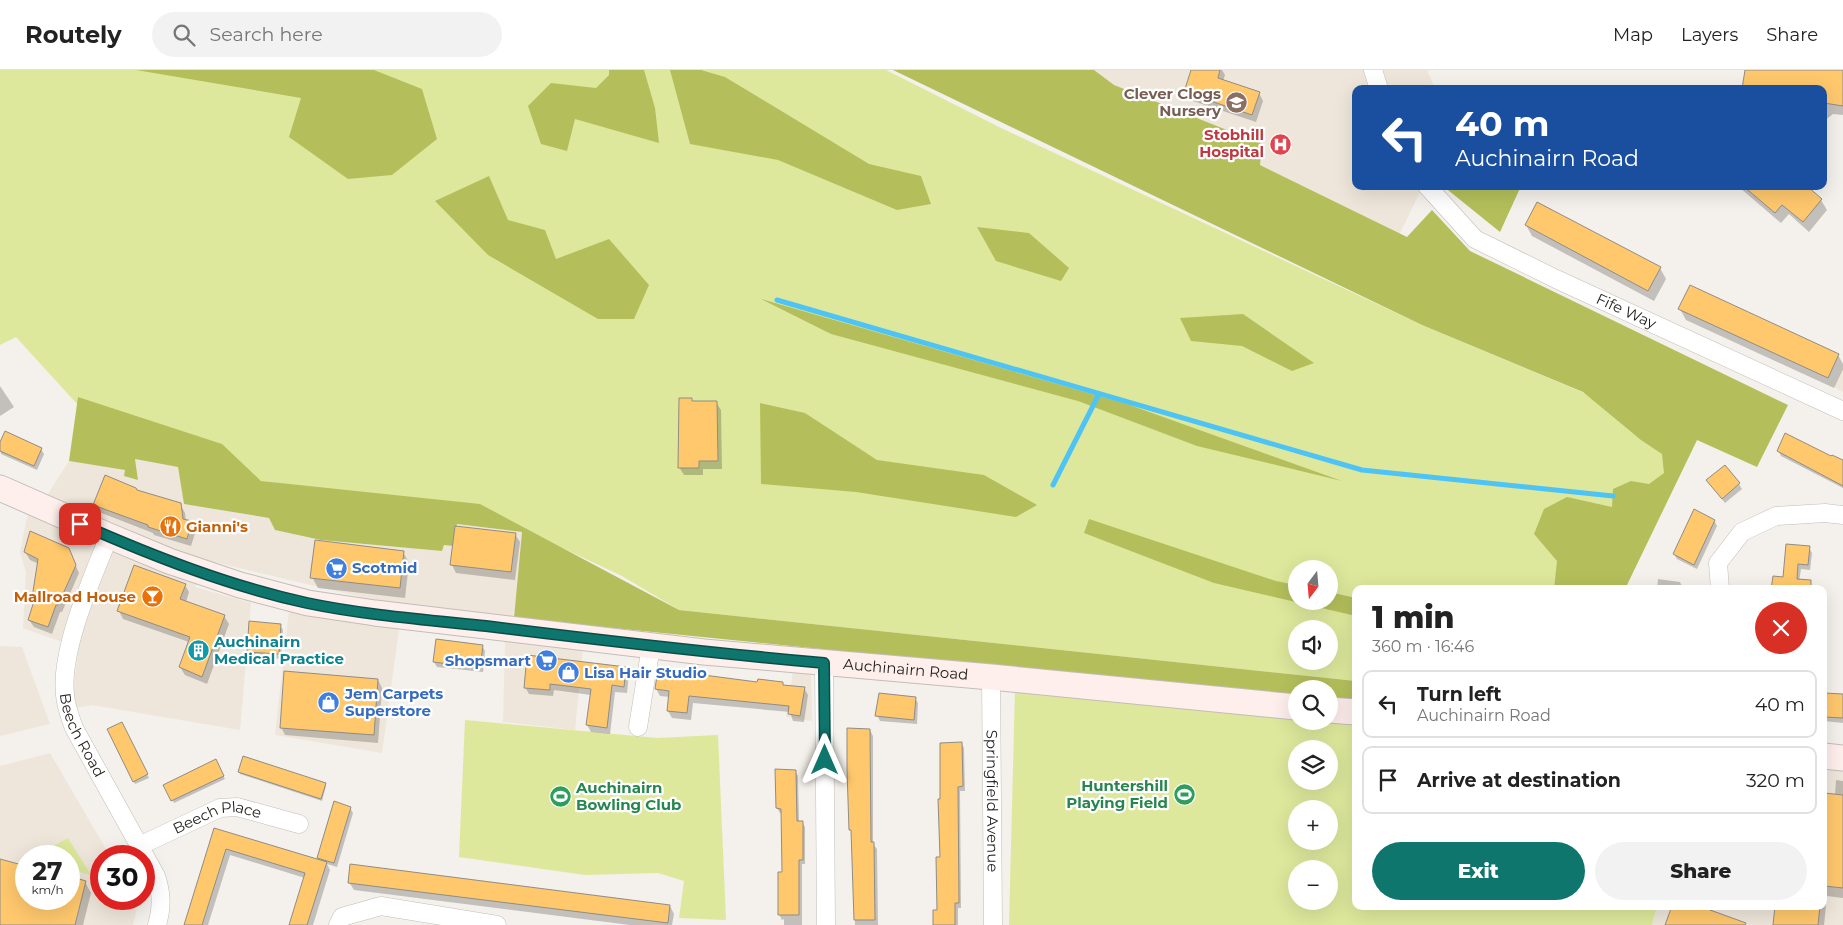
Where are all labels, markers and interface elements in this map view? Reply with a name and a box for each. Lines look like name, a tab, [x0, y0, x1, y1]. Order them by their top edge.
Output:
search box	[152, 12, 502, 57]
text: Routely	[25, 20, 122, 49]
icon: search	[170, 21, 198, 49]
text: Search here	[210, 23, 323, 46]
text: Map	[1613, 24, 1653, 46]
text: Layers	[1681, 24, 1738, 46]
text: Share	[1766, 24, 1818, 46]
place label: Clever Clogs Nursery	[1124, 84, 1222, 120]
school or university icon: Clever Clogs Nursery	[1225, 91, 1249, 115]
text: 40 m	[1455, 102, 1550, 145]
icon: left	[1372, 105, 1437, 170]
place label: Stobhill Hospital	[1199, 125, 1264, 161]
hospital icon: Stobhill Hospital	[1268, 132, 1292, 156]
text: Auchinairn Road	[1455, 145, 1639, 172]
street label: Fife Way	[1593, 289, 1660, 333]
pin	[59, 503, 101, 545]
icon: arrive	[66, 510, 94, 538]
restaurant icon: Gianni's	[158, 515, 182, 539]
place label: Gianni's	[186, 517, 248, 536]
supermarket icon: Scotmid	[324, 556, 348, 580]
place label: Scotmid	[352, 558, 417, 577]
north arrow	[1288, 560, 1338, 610]
map controls	[1288, 560, 1338, 910]
bar icon: Mallroad House	[140, 585, 164, 609]
place label: Mallroad House	[14, 587, 136, 606]
text: 1 min	[1372, 599, 1455, 636]
button: close	[1755, 602, 1807, 654]
button: sound	[1288, 620, 1338, 670]
place label: Auchinairn Medical Practice	[213, 632, 344, 668]
text: 360 m · 16:46	[1372, 637, 1474, 656]
building icon: Auchinairn Medical Practice	[186, 639, 210, 663]
supermarket icon: Shopsmart	[535, 649, 559, 673]
place label: Shopsmart	[445, 651, 531, 670]
street label: Auchinairn Road	[842, 654, 969, 684]
shop icon: Lisa Hair Studio	[556, 661, 580, 685]
place label: Lisa Hair Studio	[584, 663, 707, 682]
button: search	[1288, 680, 1338, 730]
text: Turn left	[1417, 683, 1502, 706]
place label: Jem Carpets Superstore	[344, 684, 443, 720]
icon: left	[1374, 690, 1402, 718]
shop icon: Jem Carpets Superstore	[317, 691, 341, 715]
street label: Beech Road	[56, 692, 109, 780]
text: 40 m	[1755, 693, 1805, 716]
text: Auchinairn Road	[1417, 706, 1551, 725]
street label: Springfield Avenue	[982, 730, 1003, 872]
position arrow	[798, 733, 850, 785]
button: layers	[1288, 740, 1338, 790]
icon: arrive	[1374, 766, 1402, 794]
text: Arrive at destination	[1417, 769, 1621, 792]
text: 320 m	[1746, 769, 1805, 792]
place label: Huntershill Playing Field	[1066, 776, 1168, 812]
place label: Auchinairn Bowling Club	[575, 778, 681, 814]
sports icon: Huntershill Playing Field	[1172, 783, 1196, 807]
sports icon: Auchinairn Bowling Club	[548, 785, 572, 809]
street label: Beech Place	[170, 797, 264, 838]
button: +	[1288, 800, 1338, 850]
button: Exit	[1372, 842, 1585, 900]
button: Share	[1595, 842, 1807, 900]
speed limit sign: 30	[90, 845, 155, 910]
text: 27	[32, 856, 63, 886]
button: −	[1288, 860, 1338, 910]
text: km/h	[31, 882, 64, 897]

